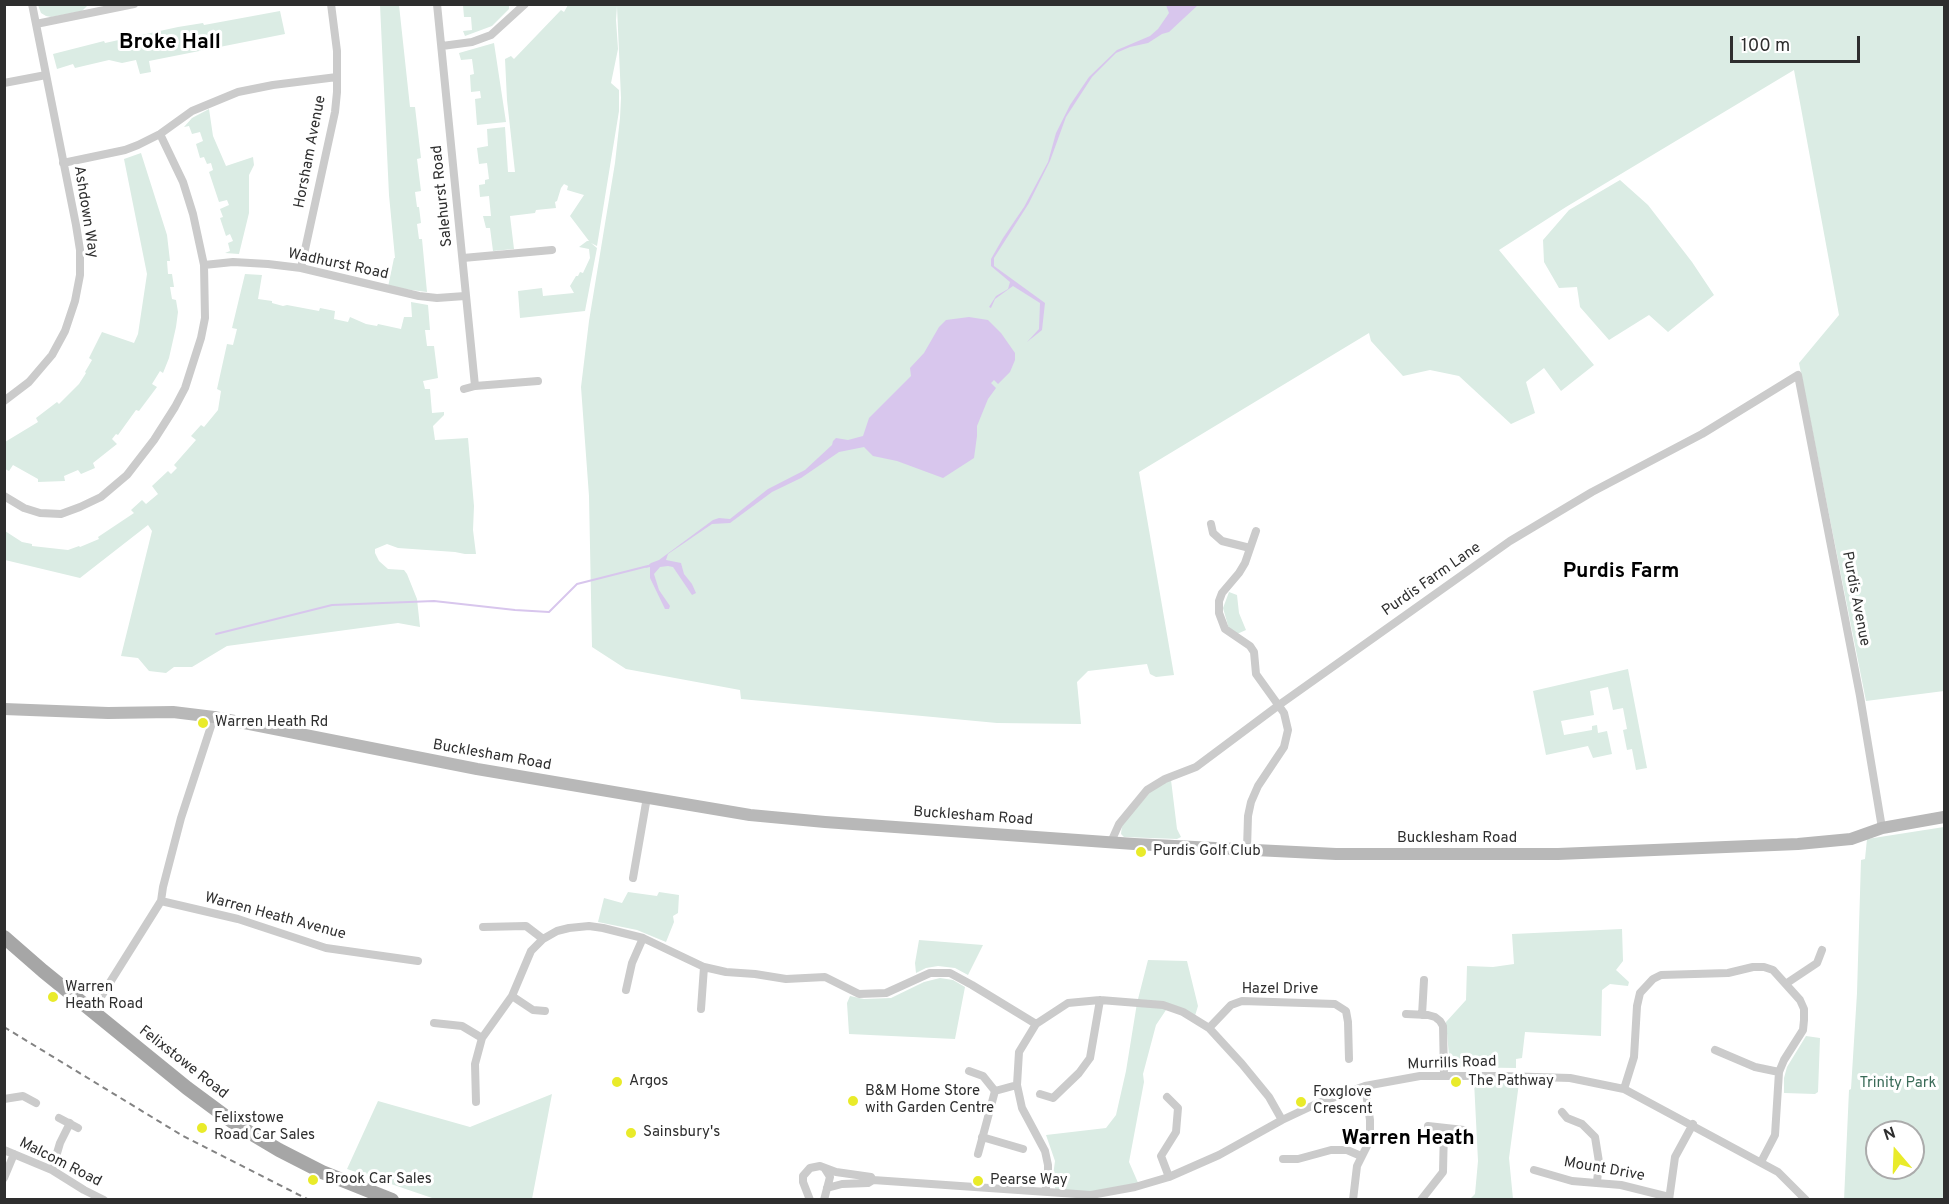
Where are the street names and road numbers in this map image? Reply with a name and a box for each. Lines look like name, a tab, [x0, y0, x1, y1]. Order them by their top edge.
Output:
street label: Horsham Avenue	[291, 94, 331, 210]
street label: Salehurst Road	[429, 144, 457, 248]
street label: Ashdown Way	[69, 165, 101, 259]
street label: Wadhurst Road	[286, 246, 390, 284]
street label: Purdis Farm Lane	[1379, 539, 1485, 621]
street label: Purdis Avenue	[1837, 550, 1873, 648]
street label: Bucklesham Road	[431, 737, 553, 775]
street label: Bucklesham Road	[912, 804, 1034, 830]
street label: Bucklesham Road	[1397, 830, 1517, 848]
street label: Warren Heath Avenue	[202, 889, 348, 945]
street label: Hazel Drive	[1242, 981, 1318, 999]
street label: Felixstowe Road	[135, 1023, 231, 1103]
street label: Murrills Road	[1407, 1053, 1497, 1075]
street label: Malcom Road	[16, 1134, 104, 1192]
street label: Mount Drive	[1562, 1154, 1646, 1186]

